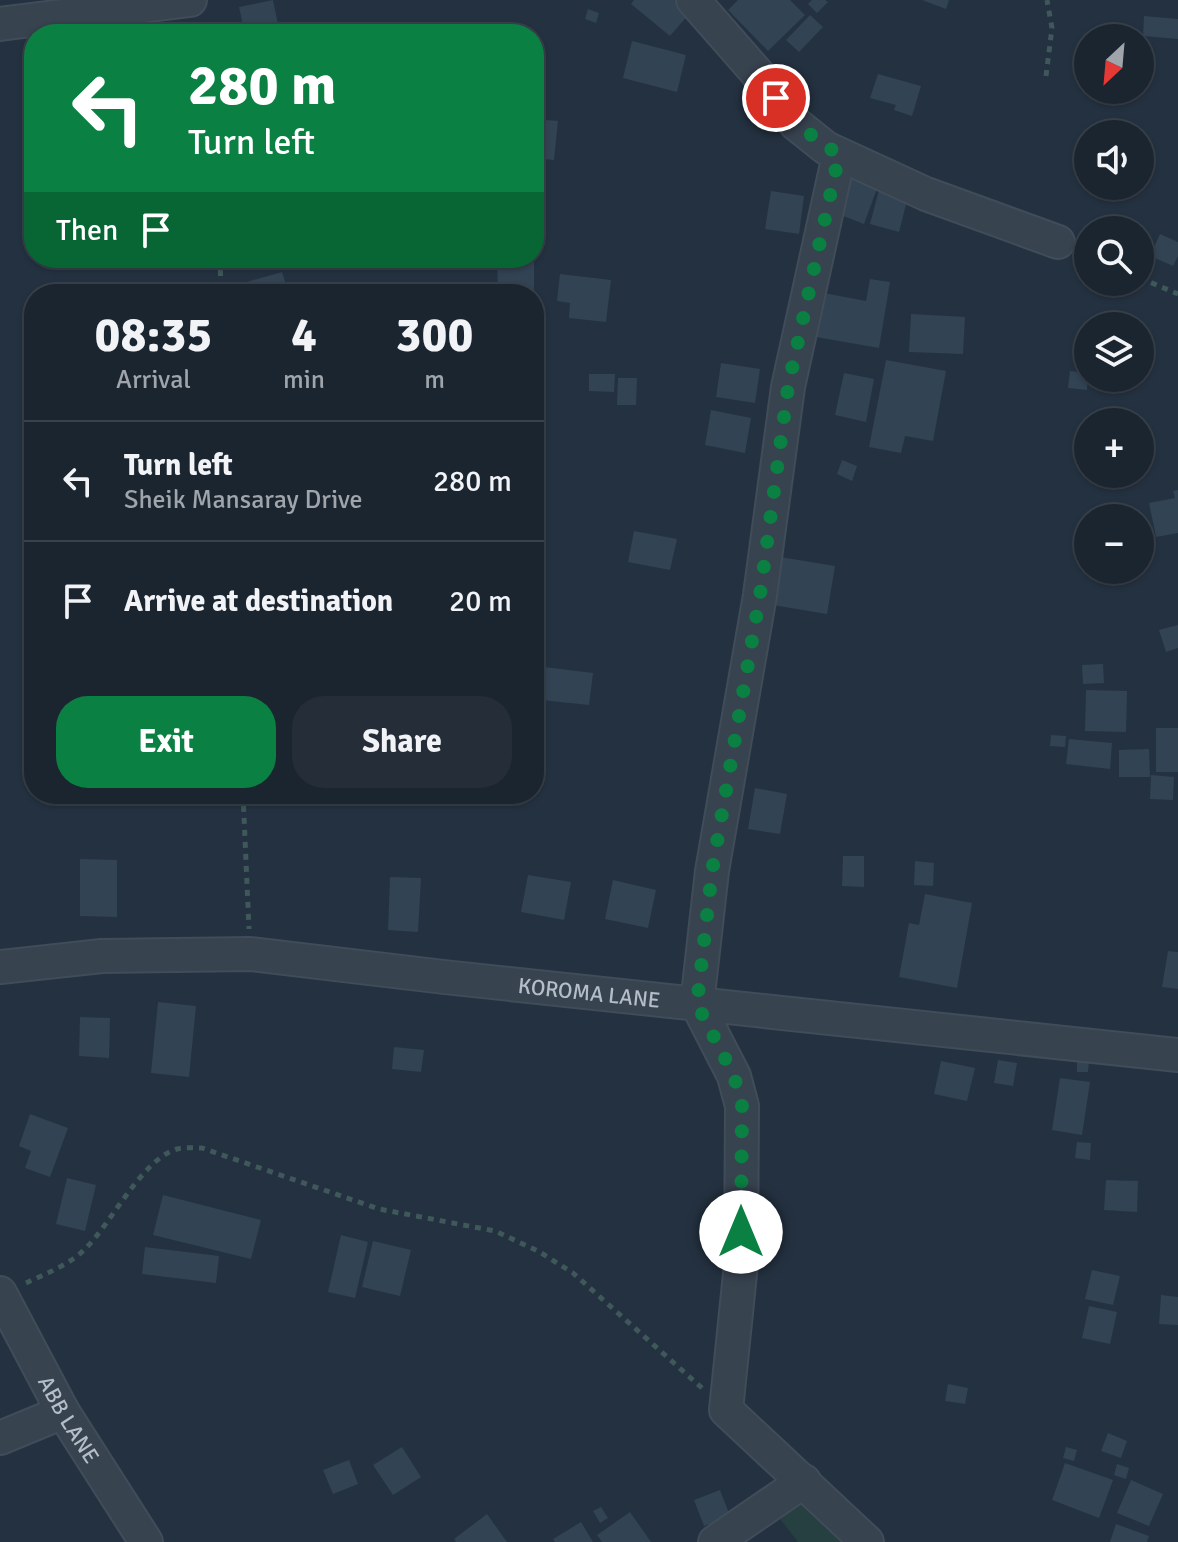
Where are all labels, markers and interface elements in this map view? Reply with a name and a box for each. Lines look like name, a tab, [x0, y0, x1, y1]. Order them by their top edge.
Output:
north arrow	[1074, 24, 1154, 104]
map controls	[1074, 24, 1154, 584]
text: 280 m	[188, 51, 336, 120]
icon: left	[56, 56, 160, 160]
pin	[742, 64, 810, 132]
icon: arrive	[754, 76, 798, 120]
text: Turn left	[188, 120, 315, 165]
button: sound	[1074, 120, 1154, 200]
icon: arrive	[134, 208, 178, 252]
text: Then	[56, 212, 118, 249]
button: search	[1074, 216, 1154, 296]
text: 08:35	[95, 306, 212, 365]
text: 4	[291, 306, 317, 365]
text: 300	[396, 306, 473, 365]
button: layers	[1074, 312, 1154, 392]
text: Arrival	[116, 364, 191, 396]
text: min	[283, 364, 325, 396]
text: m	[424, 364, 445, 396]
button: +	[1074, 408, 1154, 488]
text: Turn left	[124, 447, 233, 484]
icon: left	[56, 459, 100, 503]
text: 280 m	[433, 463, 512, 500]
text: Sheik Mansaray Drive	[124, 484, 363, 516]
button: −	[1074, 504, 1154, 584]
icon: arrive	[56, 579, 100, 623]
text: Arrive at destination	[124, 583, 393, 620]
text: 20 m	[449, 583, 512, 620]
button: Exit	[56, 696, 276, 788]
button: Share	[292, 696, 512, 788]
street label: KOROMA LANE	[517, 972, 662, 1014]
position arrow	[699, 1190, 783, 1274]
street label: ABB LANE	[32, 1371, 105, 1468]

